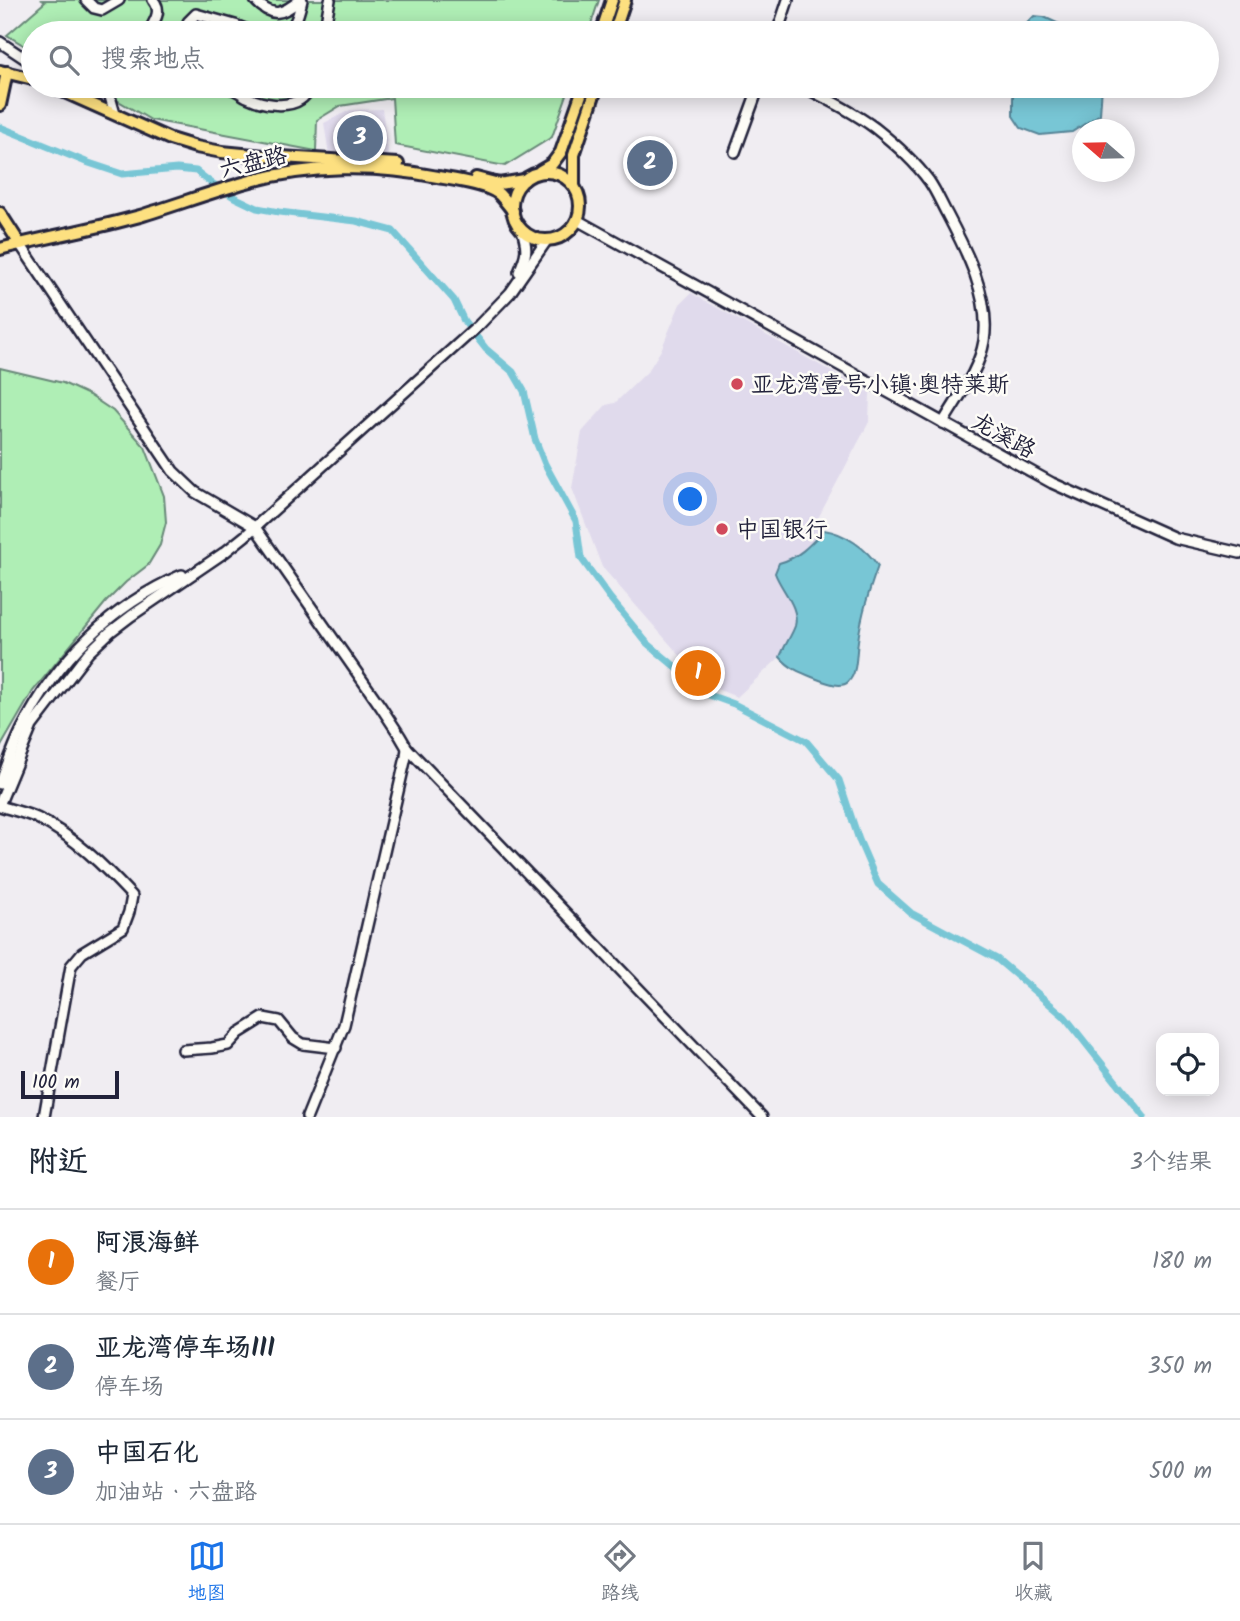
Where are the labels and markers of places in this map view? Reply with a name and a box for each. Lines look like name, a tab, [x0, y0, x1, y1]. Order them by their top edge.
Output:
pin: 3	[337, 112, 383, 164]
pin: 2	[627, 137, 673, 189]
place label: 亚龙湾壹号小镇·奥特莱斯	[751, 368, 1009, 404]
marker: 亚龙湾壹号小镇·奥特莱斯	[729, 376, 745, 392]
place label: 中国银行	[736, 513, 828, 549]
marker: 中国银行	[714, 521, 730, 537]
pin: 1	[675, 647, 721, 699]

